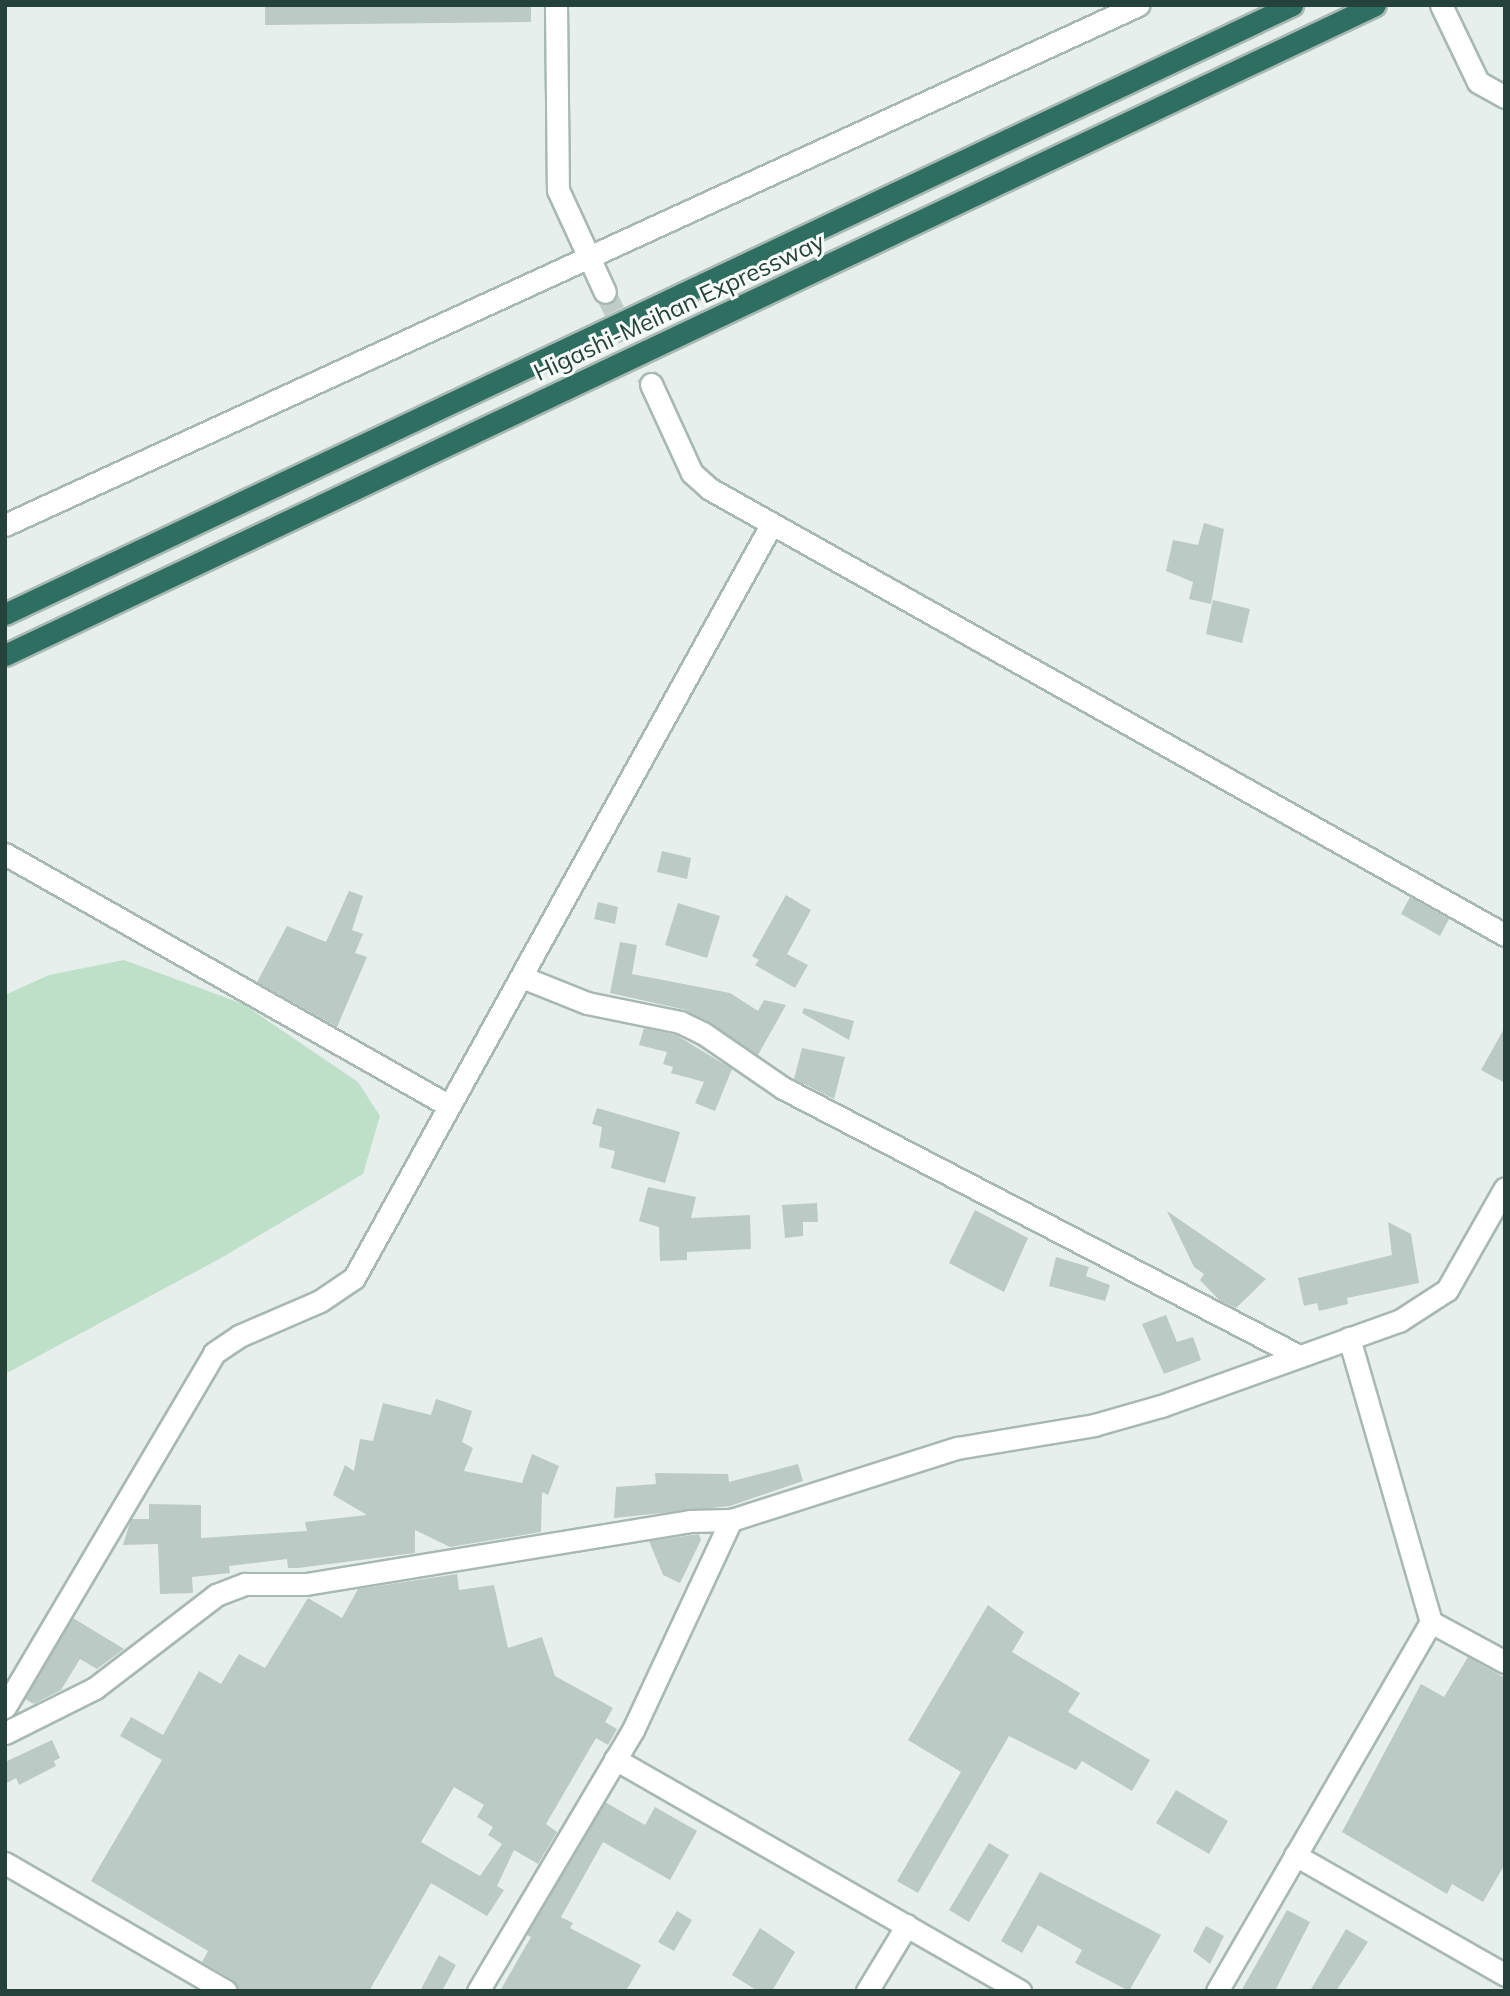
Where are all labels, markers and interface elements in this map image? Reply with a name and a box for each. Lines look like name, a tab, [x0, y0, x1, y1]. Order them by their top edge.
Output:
street label: Higashi-Meihan Expressway	[529, 227, 829, 387]

